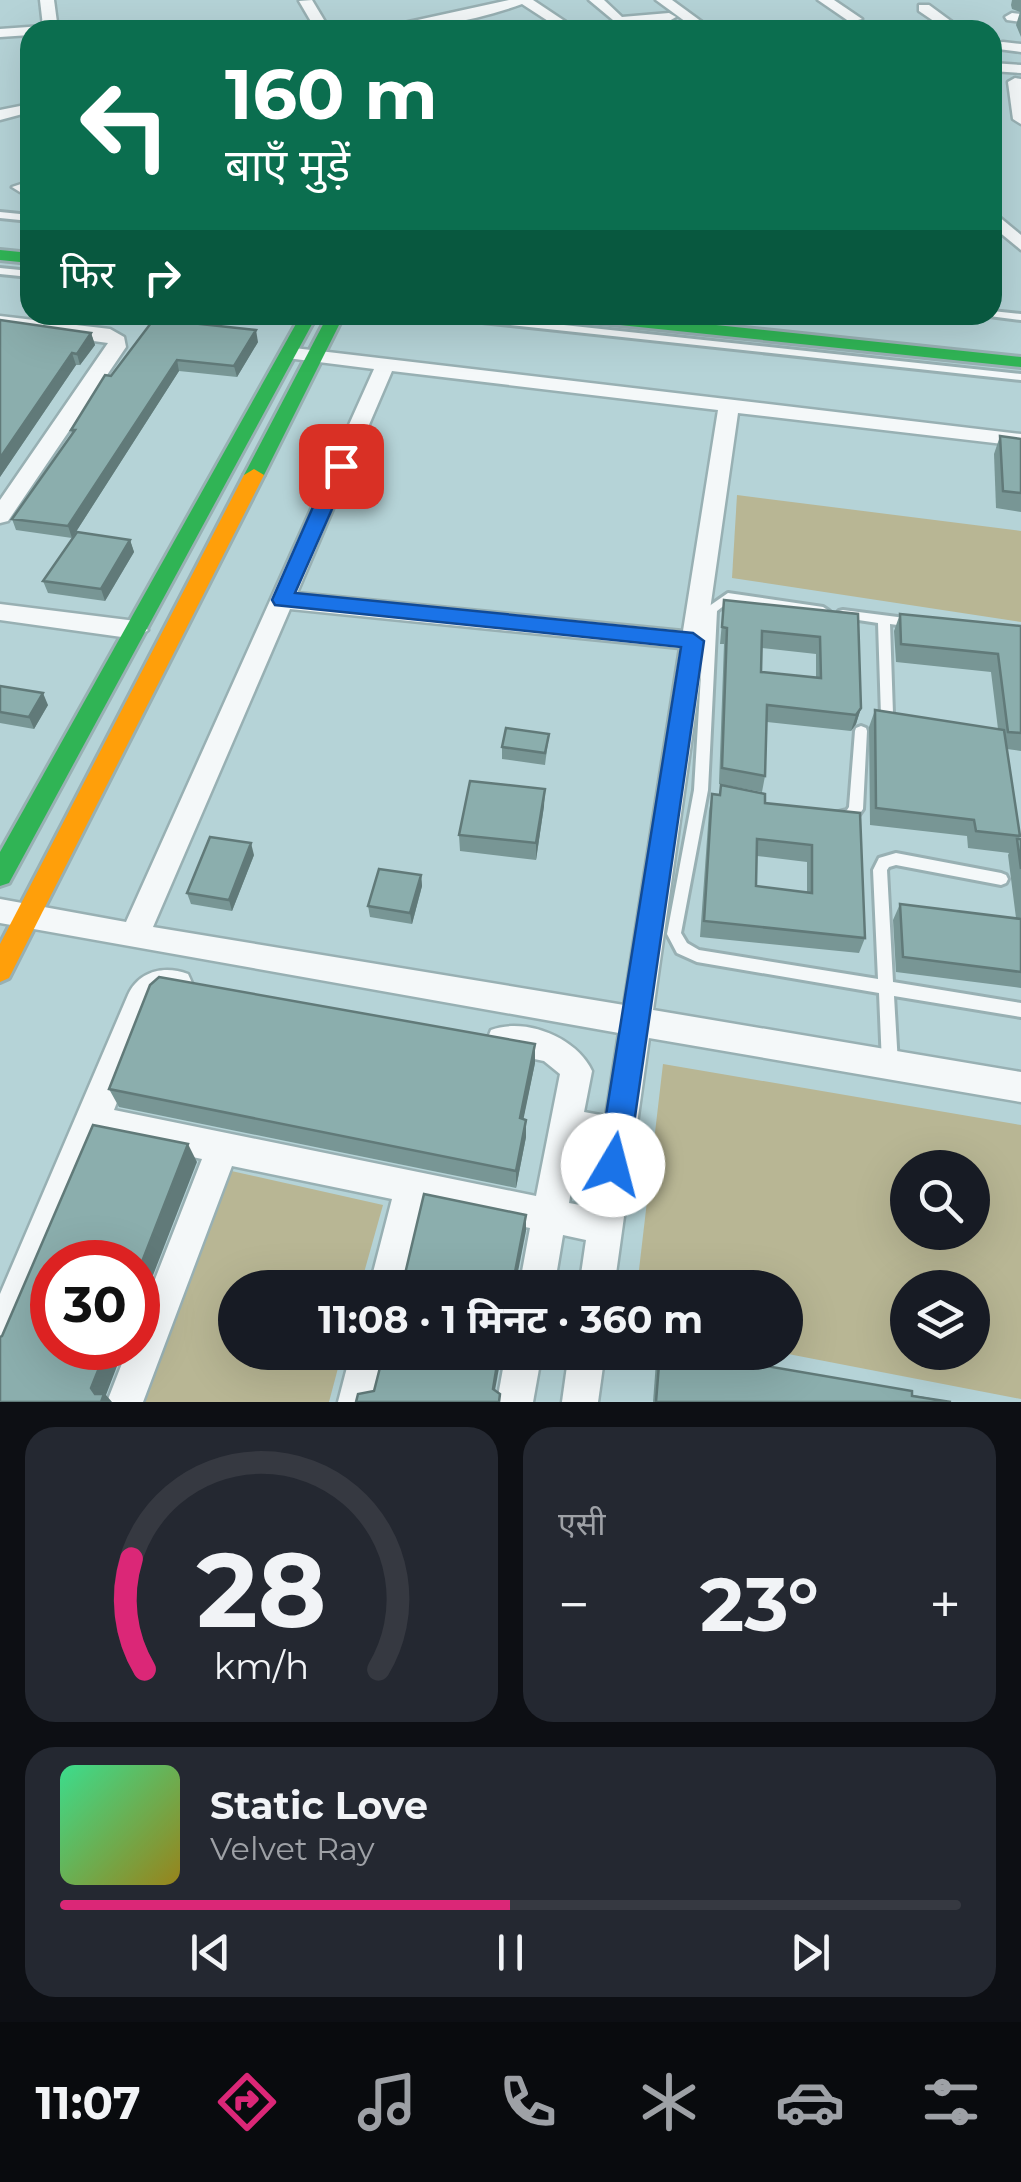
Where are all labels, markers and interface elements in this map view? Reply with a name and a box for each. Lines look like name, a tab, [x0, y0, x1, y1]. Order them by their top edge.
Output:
text: 160 m	[225, 51, 438, 137]
icon: left	[60, 60, 190, 190]
text: बाएँ मुड़ें	[225, 137, 350, 192]
icon: right	[135, 250, 190, 305]
text: फिर	[60, 251, 115, 298]
pin	[299, 424, 384, 509]
icon: arrive	[314, 439, 369, 494]
position arrow	[561, 1113, 665, 1217]
map controls	[890, 1150, 990, 1370]
button: search	[890, 1150, 990, 1250]
speed limit sign: 30	[30, 1240, 160, 1370]
button: layers	[890, 1270, 990, 1370]
text: 11:08 · 1 मिनट · 360 m	[318, 1296, 703, 1343]
text: एसी	[558, 1504, 606, 1543]
text: 28	[196, 1526, 327, 1653]
text: 23°	[700, 1558, 819, 1650]
text: −	[558, 1571, 590, 1638]
text: +	[929, 1571, 961, 1638]
text: km/h	[214, 1644, 309, 1688]
text: Static Love	[210, 1782, 428, 1829]
text: Velvet Ray	[210, 1829, 375, 1868]
icon: previous	[183, 1925, 238, 1980]
icon: pause	[483, 1925, 538, 1980]
icon: next	[783, 1925, 838, 1980]
icon: directions	[212, 2067, 282, 2137]
icon: music	[352, 2067, 422, 2137]
icon: phone	[493, 2067, 563, 2137]
icon: climate	[634, 2067, 704, 2137]
icon: car	[775, 2067, 845, 2137]
icon: filters	[916, 2067, 986, 2137]
text: 11:07	[35, 2075, 141, 2130]

